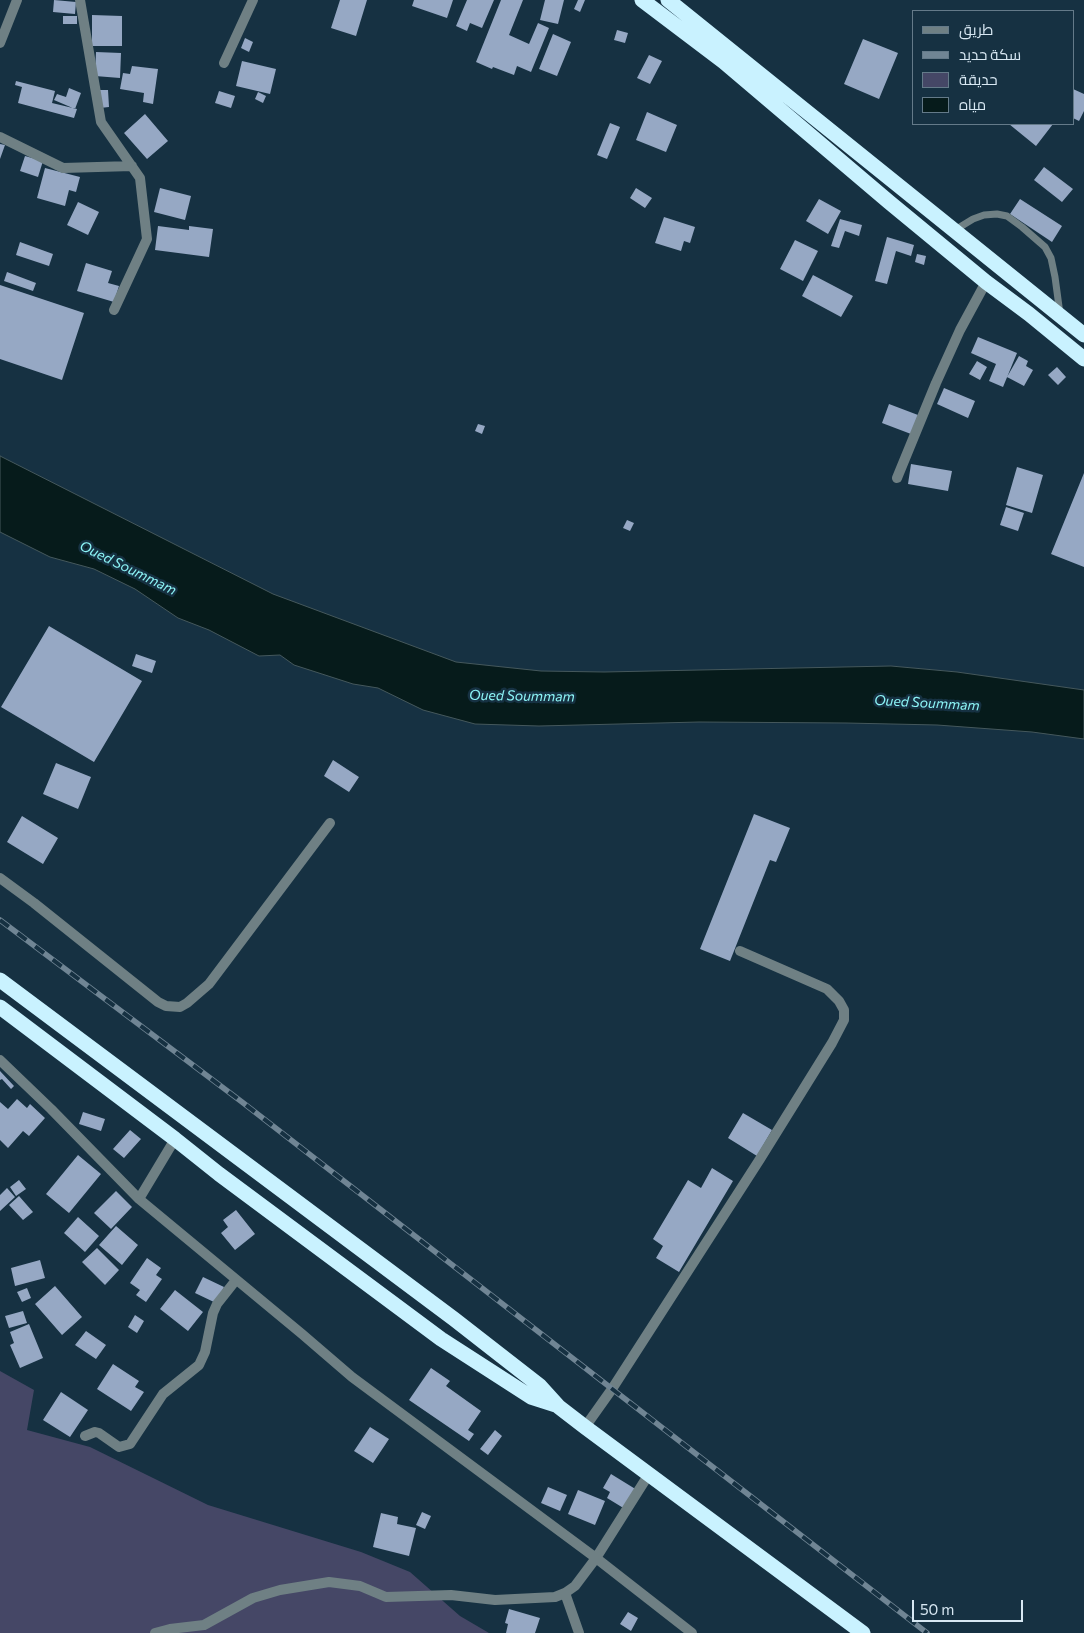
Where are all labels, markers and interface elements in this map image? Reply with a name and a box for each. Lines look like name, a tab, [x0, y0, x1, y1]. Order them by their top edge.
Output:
legend	[912, 10, 1074, 125]
text: طريق	[959, 20, 993, 38]
text: سكة حديد	[959, 45, 1021, 63]
text: حديقة	[959, 70, 998, 88]
text: مياه	[959, 95, 986, 113]
water label: Oued Soummam	[77, 537, 179, 599]
water label: Oued Soummam	[469, 687, 575, 705]
water label: Oued Soummam	[874, 692, 980, 714]
scale bar	[914, 1590, 1025, 1622]
text: 50 m	[920, 1600, 954, 1618]

